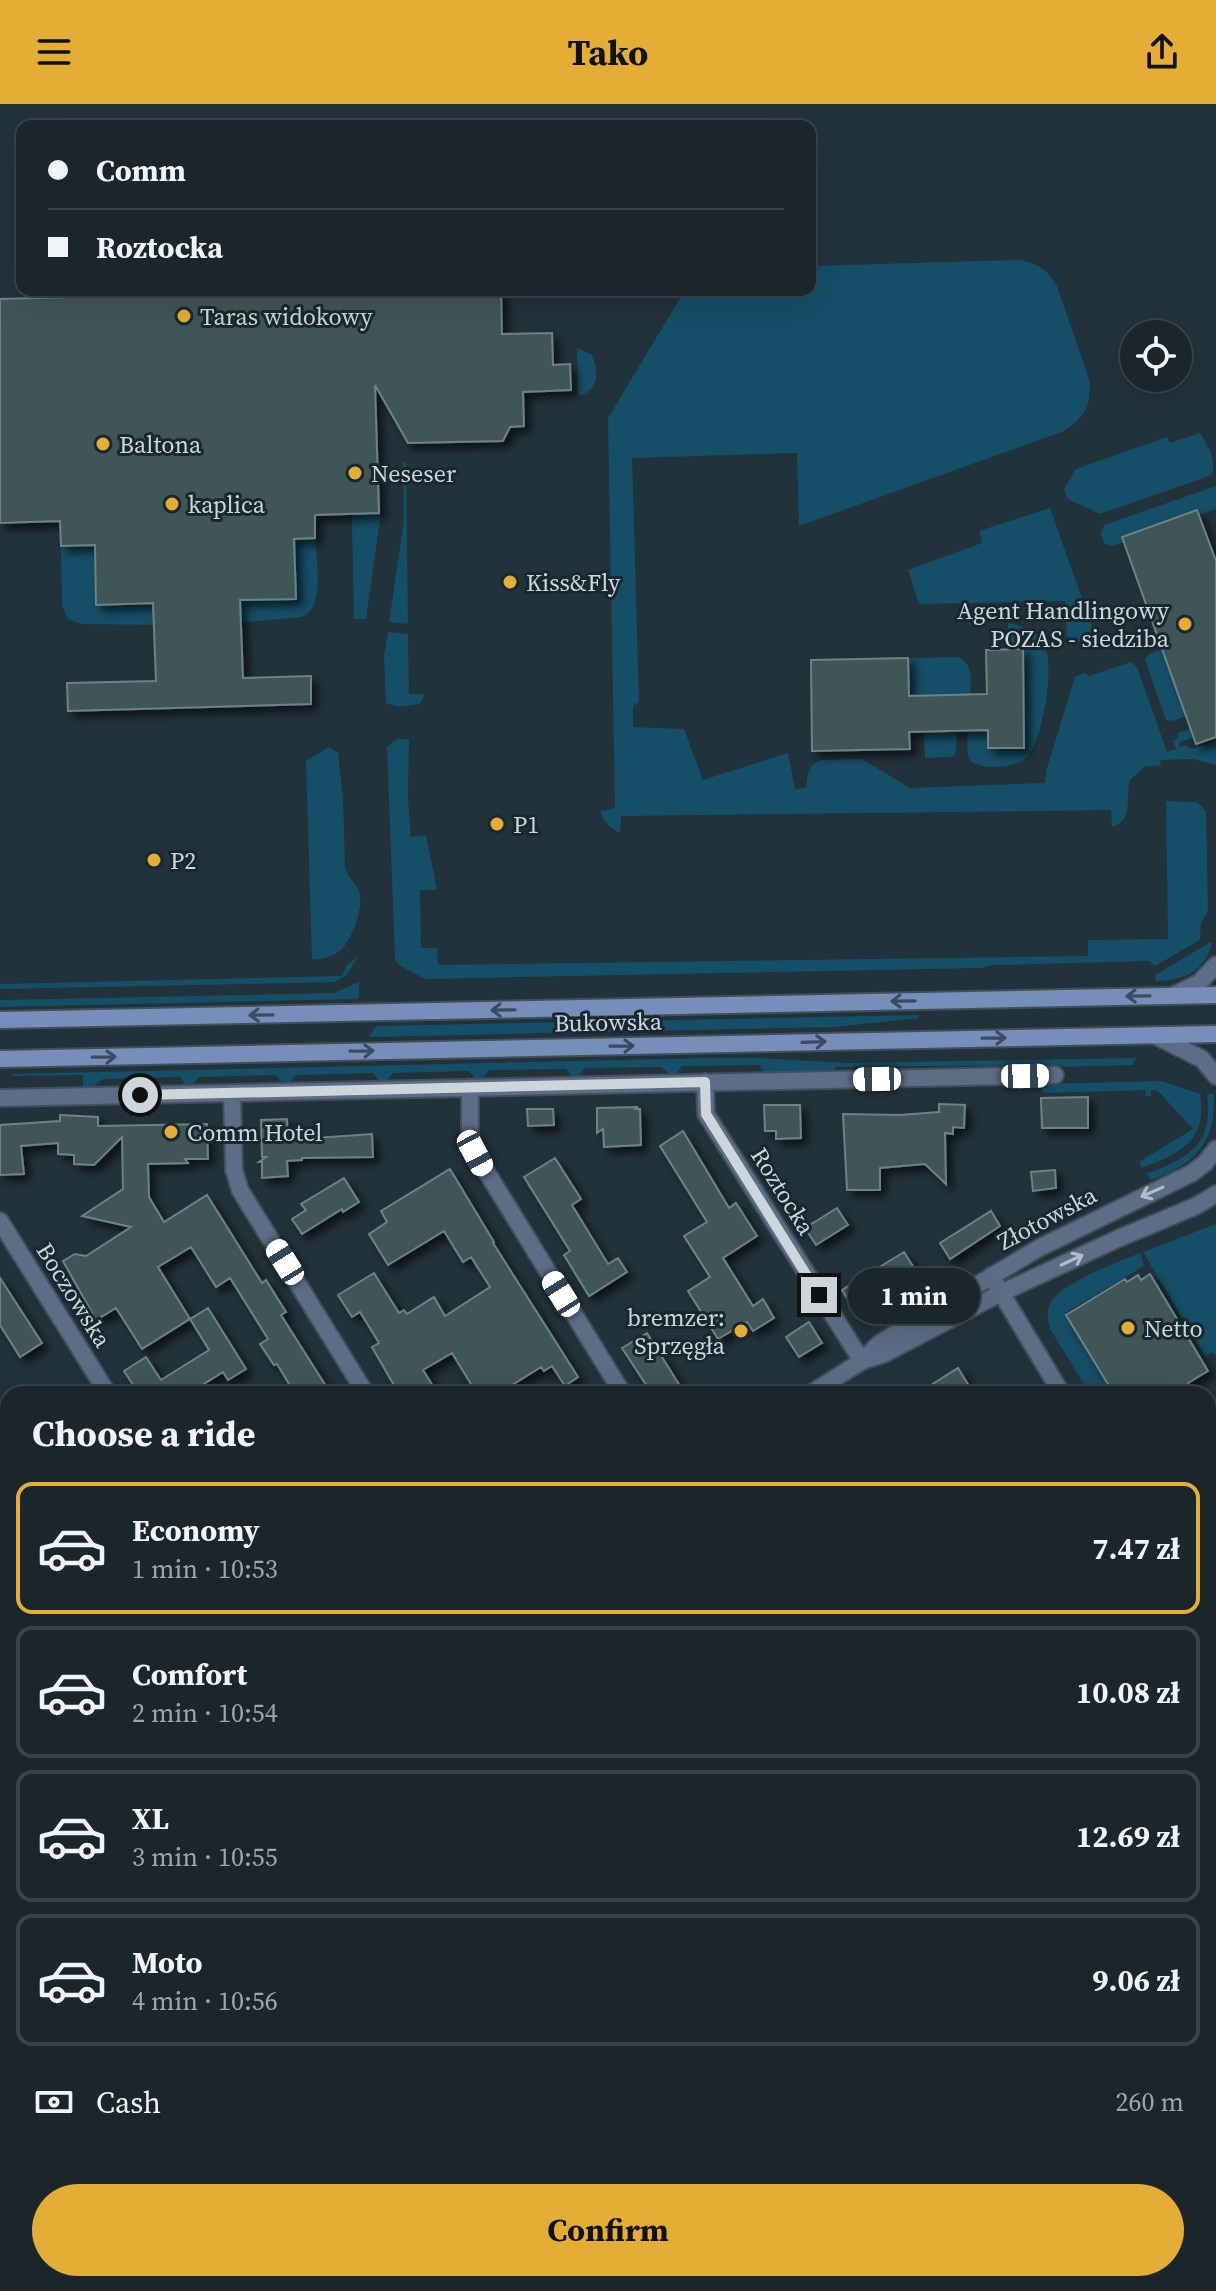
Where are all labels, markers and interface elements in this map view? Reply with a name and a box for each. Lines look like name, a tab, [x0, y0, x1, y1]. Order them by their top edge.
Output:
text: Tako	[568, 28, 648, 77]
icon: menu	[32, 30, 76, 74]
icon: share	[1140, 30, 1184, 74]
text: Comm	[96, 150, 186, 191]
text: Roztocka	[96, 227, 223, 268]
place label: Taras widokowy	[200, 300, 373, 333]
marker: Taras widokowy	[175, 307, 193, 325]
map controls	[1120, 320, 1192, 392]
button: locate	[1120, 320, 1192, 392]
place label: Baltona	[119, 428, 202, 461]
marker: Baltona	[94, 435, 112, 453]
place label: Neseser	[371, 457, 456, 490]
marker: Neseser	[346, 464, 364, 482]
place label: kaplica	[188, 488, 266, 521]
marker: kaplica	[163, 495, 181, 513]
place label: Kiss&Fly	[526, 566, 621, 599]
marker: Kiss&Fly	[501, 573, 519, 591]
place label: Agent Handlingowy POZAS - siedziba	[957, 594, 1170, 655]
marker: Agent Handlingowy POZAS - siedziba	[1176, 615, 1194, 633]
place label: P1	[513, 808, 539, 841]
marker: P1	[488, 815, 506, 833]
place label: P2	[170, 844, 196, 877]
marker: P2	[145, 851, 163, 869]
one-way arrow	[1125, 988, 1152, 1004]
one-way arrow	[890, 993, 917, 1008]
one-way arrow	[490, 1002, 517, 1018]
street label: Bukowska	[554, 1005, 663, 1039]
one-way arrow	[248, 1007, 275, 1023]
one-way arrow	[980, 1030, 1007, 1045]
one-way arrow	[800, 1034, 827, 1049]
one-way arrow	[608, 1038, 635, 1054]
one-way arrow	[348, 1043, 375, 1059]
one-way arrow	[90, 1049, 117, 1064]
car	[1001, 1064, 1049, 1088]
car	[853, 1067, 901, 1091]
route start	[122, 1077, 158, 1113]
place label: Comm Hotel	[187, 1116, 322, 1149]
marker: Comm Hotel	[162, 1123, 180, 1141]
car	[453, 1126, 497, 1180]
street label: Roztocka	[743, 1141, 823, 1242]
street label: Złotowska	[992, 1178, 1103, 1258]
one-way arrow	[1141, 1185, 1165, 1200]
car	[262, 1235, 308, 1289]
street label: Boczowska	[29, 1236, 120, 1354]
one-way arrow	[1059, 1252, 1083, 1267]
car	[538, 1267, 584, 1321]
callout: 1 min	[847, 1267, 979, 1323]
route end	[801, 1277, 837, 1313]
text: 1 min	[880, 1278, 948, 1314]
place label: bremzer: Sprzęgła	[627, 1301, 726, 1362]
place label: Netto	[1144, 1312, 1203, 1345]
marker: Netto	[1119, 1319, 1137, 1337]
marker: bremzer: Sprzęgła	[732, 1322, 750, 1340]
text: Choose a ride	[32, 1409, 255, 1458]
text: Economy	[132, 1510, 260, 1551]
icon: car	[36, 1512, 108, 1584]
text: 7.47 zł	[1092, 1528, 1180, 1569]
text: 1 min · 10:53	[132, 1551, 278, 1587]
text: Comfort	[132, 1654, 247, 1695]
icon: car	[36, 1656, 108, 1728]
text: 10.08 zł	[1076, 1672, 1180, 1713]
text: 2 min · 10:54	[132, 1695, 278, 1731]
text: XL	[132, 1798, 169, 1839]
icon: car	[36, 1800, 108, 1872]
text: 12.69 zł	[1076, 1816, 1180, 1857]
text: 3 min · 10:55	[132, 1839, 278, 1875]
text: Moto	[132, 1942, 203, 1983]
icon: car	[36, 1944, 108, 2016]
text: 9.06 zł	[1092, 1960, 1180, 2001]
text: 4 min · 10:56	[132, 1983, 278, 2019]
icon: cash	[32, 2080, 76, 2124]
text: Cash	[96, 2082, 161, 2123]
text: 260 m	[1116, 2084, 1184, 2120]
button: Confirm	[32, 2184, 1184, 2276]

